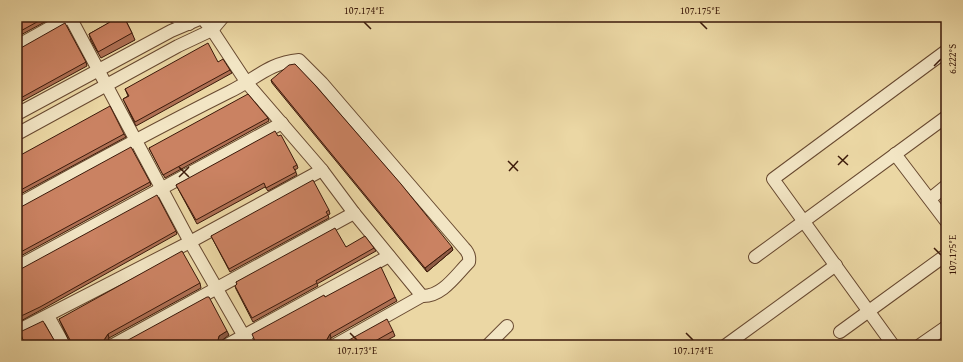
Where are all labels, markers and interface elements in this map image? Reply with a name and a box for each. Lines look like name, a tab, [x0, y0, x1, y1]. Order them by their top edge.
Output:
text: 107.174°E	[344, 3, 384, 18]
text: 107.175°E	[680, 3, 720, 18]
text: 6.222°S	[945, 44, 960, 74]
text: 107.175°E	[945, 235, 960, 275]
text: 107.173°E	[337, 343, 377, 358]
text: 107.174°E	[673, 343, 713, 358]

